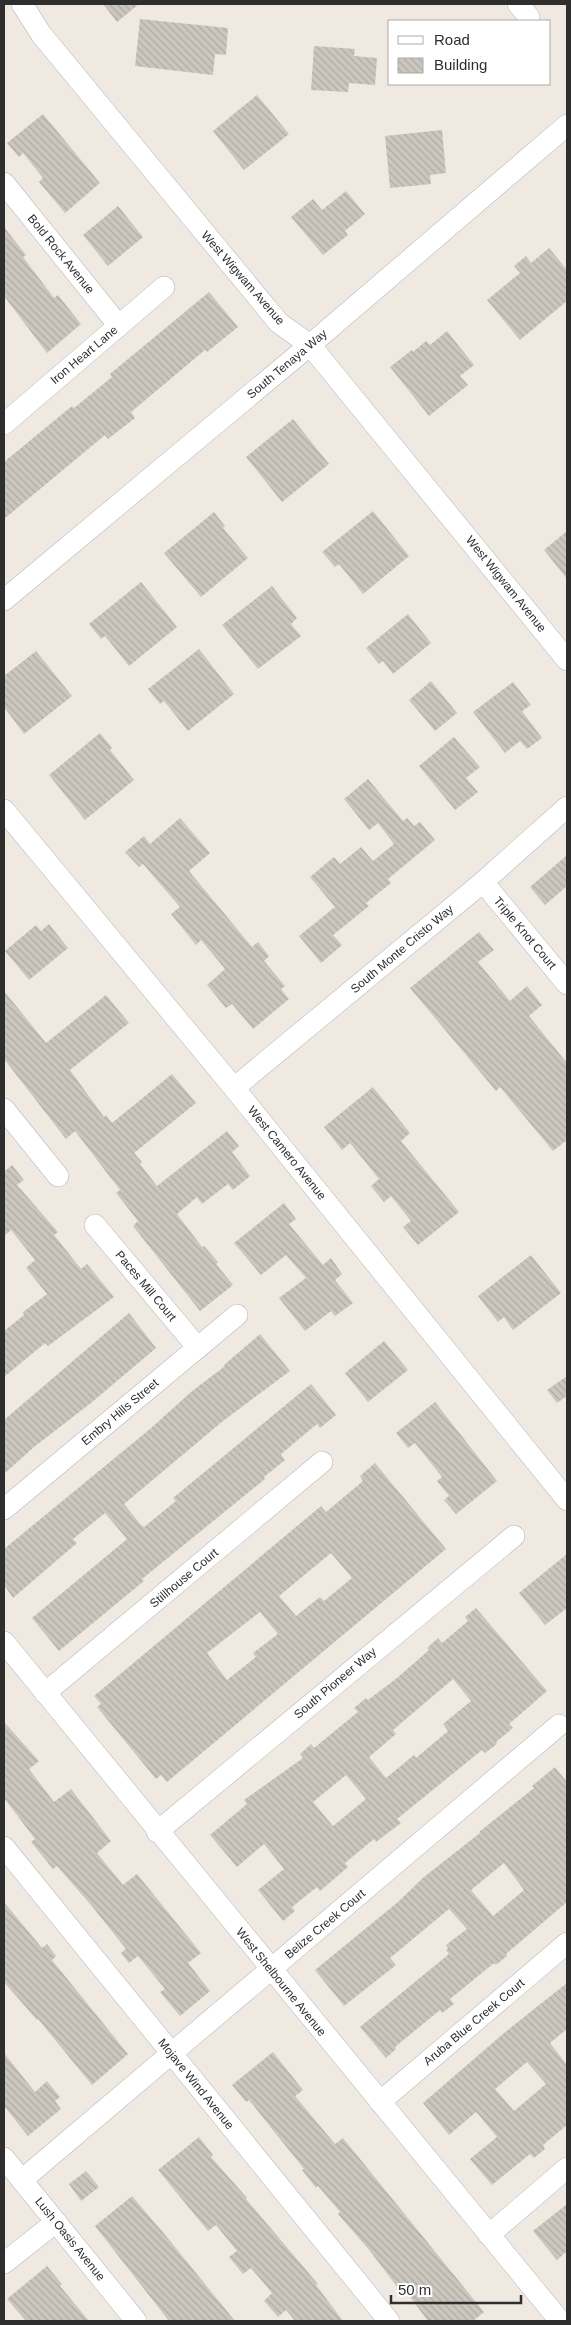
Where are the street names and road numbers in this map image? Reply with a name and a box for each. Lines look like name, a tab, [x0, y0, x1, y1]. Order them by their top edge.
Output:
street label: Bold Rock Avenue	[25, 212, 97, 297]
street label: West Wigwam Avenue	[198, 228, 288, 328]
street label: Iron Heart Lane	[48, 323, 121, 387]
street label: South Tenaya Way	[244, 326, 330, 402]
street label: West Wigwam Avenue	[463, 533, 549, 635]
street label: Triple Knot Court	[491, 894, 560, 973]
street label: South Monte Cristo Way	[348, 902, 456, 996]
street label: West Camero Avenue	[245, 1103, 329, 1203]
street label: Paces Mill Court	[113, 1248, 180, 1324]
street label: Embry Hills Street	[79, 1375, 162, 1448]
street label: Stillhouse Court	[147, 1545, 221, 1611]
street label: South Pioneer Way	[291, 1645, 379, 1721]
street label: Belize Creek Court	[282, 1886, 369, 1962]
street label: West Shelbourne Avenue	[233, 1925, 329, 2039]
street label: Aruba Blue Creek Court	[421, 1975, 528, 2068]
street label: Mojave Wind Avenue	[155, 2036, 237, 2132]
street label: Lush Oasis Avenue	[32, 2194, 108, 2284]

